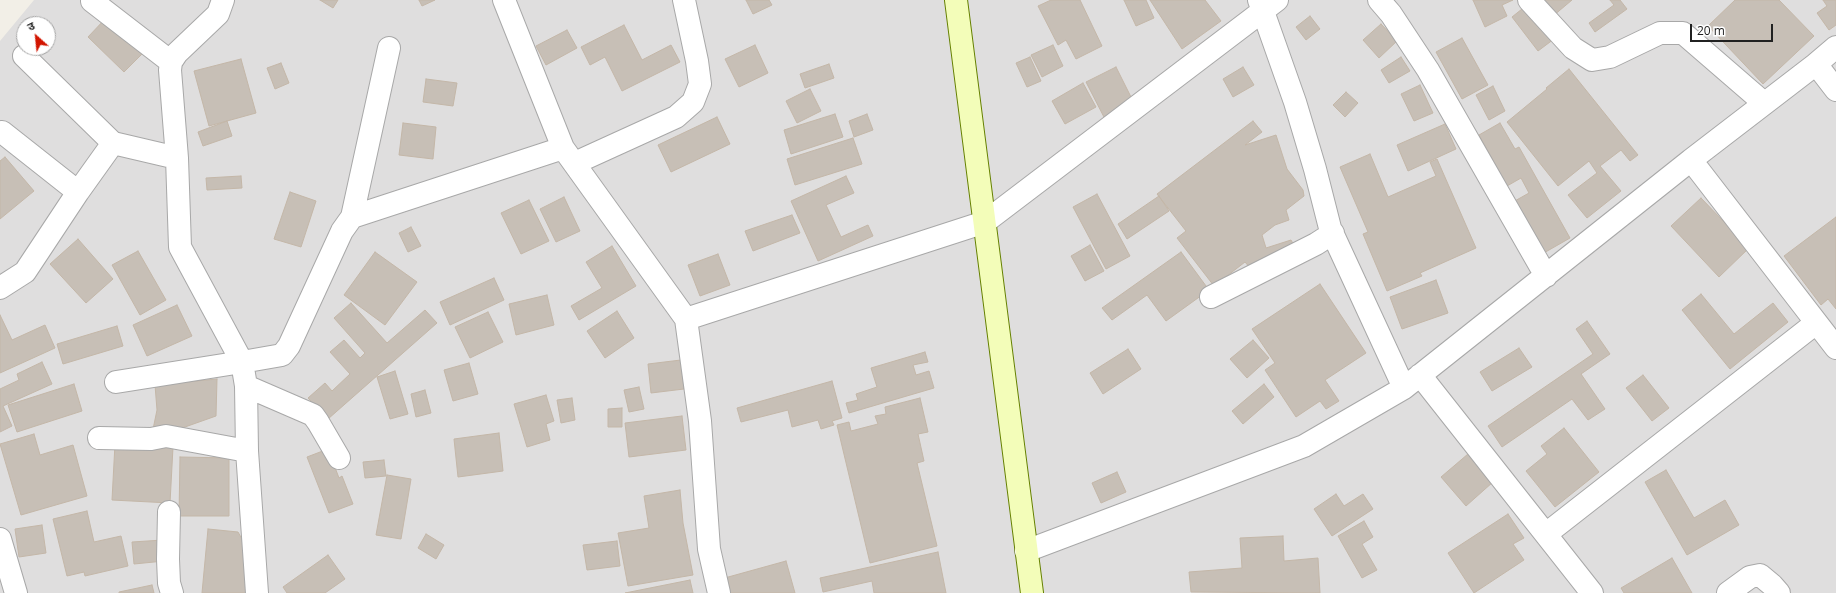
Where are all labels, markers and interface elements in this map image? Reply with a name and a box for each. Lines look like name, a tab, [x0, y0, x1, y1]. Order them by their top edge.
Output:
north arrow	[16, 16, 56, 56]
scale bar	[1692, 16, 1775, 42]
text: उ	[25, 18, 37, 34]
text: 20 m	[1697, 22, 1725, 39]

